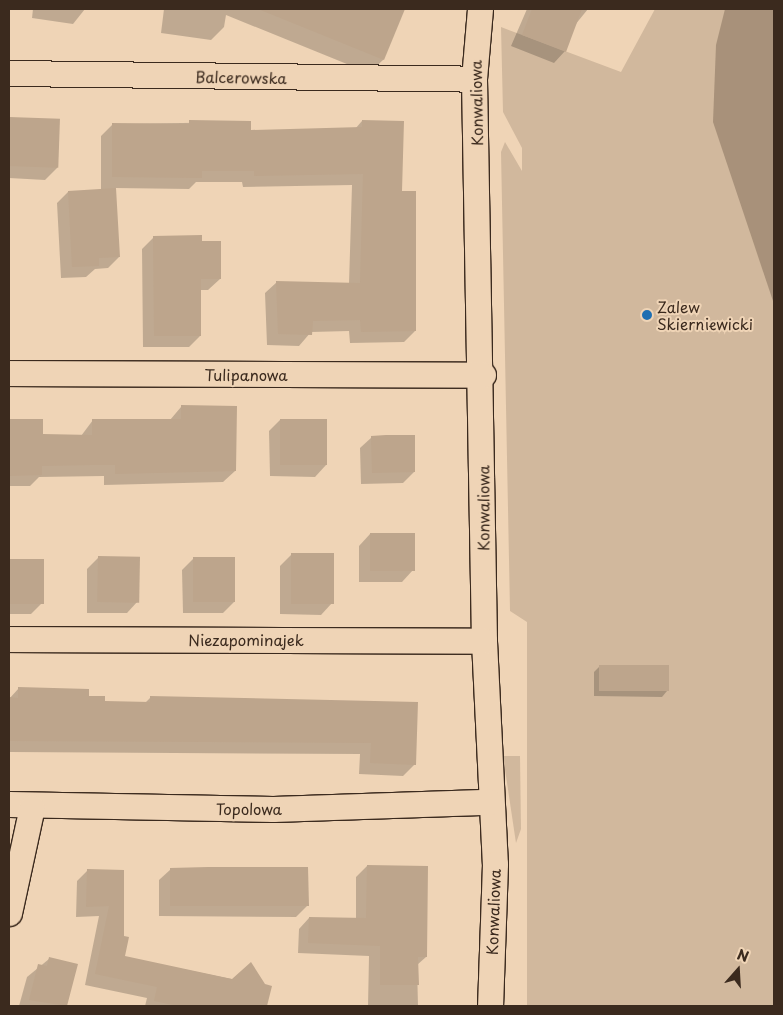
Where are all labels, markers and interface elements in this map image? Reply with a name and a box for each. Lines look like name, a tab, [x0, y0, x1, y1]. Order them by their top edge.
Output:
street label: Konwaliowa	[466, 60, 486, 146]
street label: Balcerowska	[195, 67, 287, 87]
place label: Zalew Skierniewicki	[657, 297, 753, 332]
marker: Zalew Skierniewicki	[641, 309, 653, 321]
street label: Tulipanowa	[204, 366, 288, 384]
street label: Konwaliowa	[474, 465, 492, 551]
street label: Niezapominajek	[188, 631, 304, 649]
street label: Topolowa	[216, 800, 282, 818]
street label: Konwaliowa	[483, 869, 503, 955]
text: N	[734, 944, 752, 967]
north arrow	[713, 945, 763, 995]

